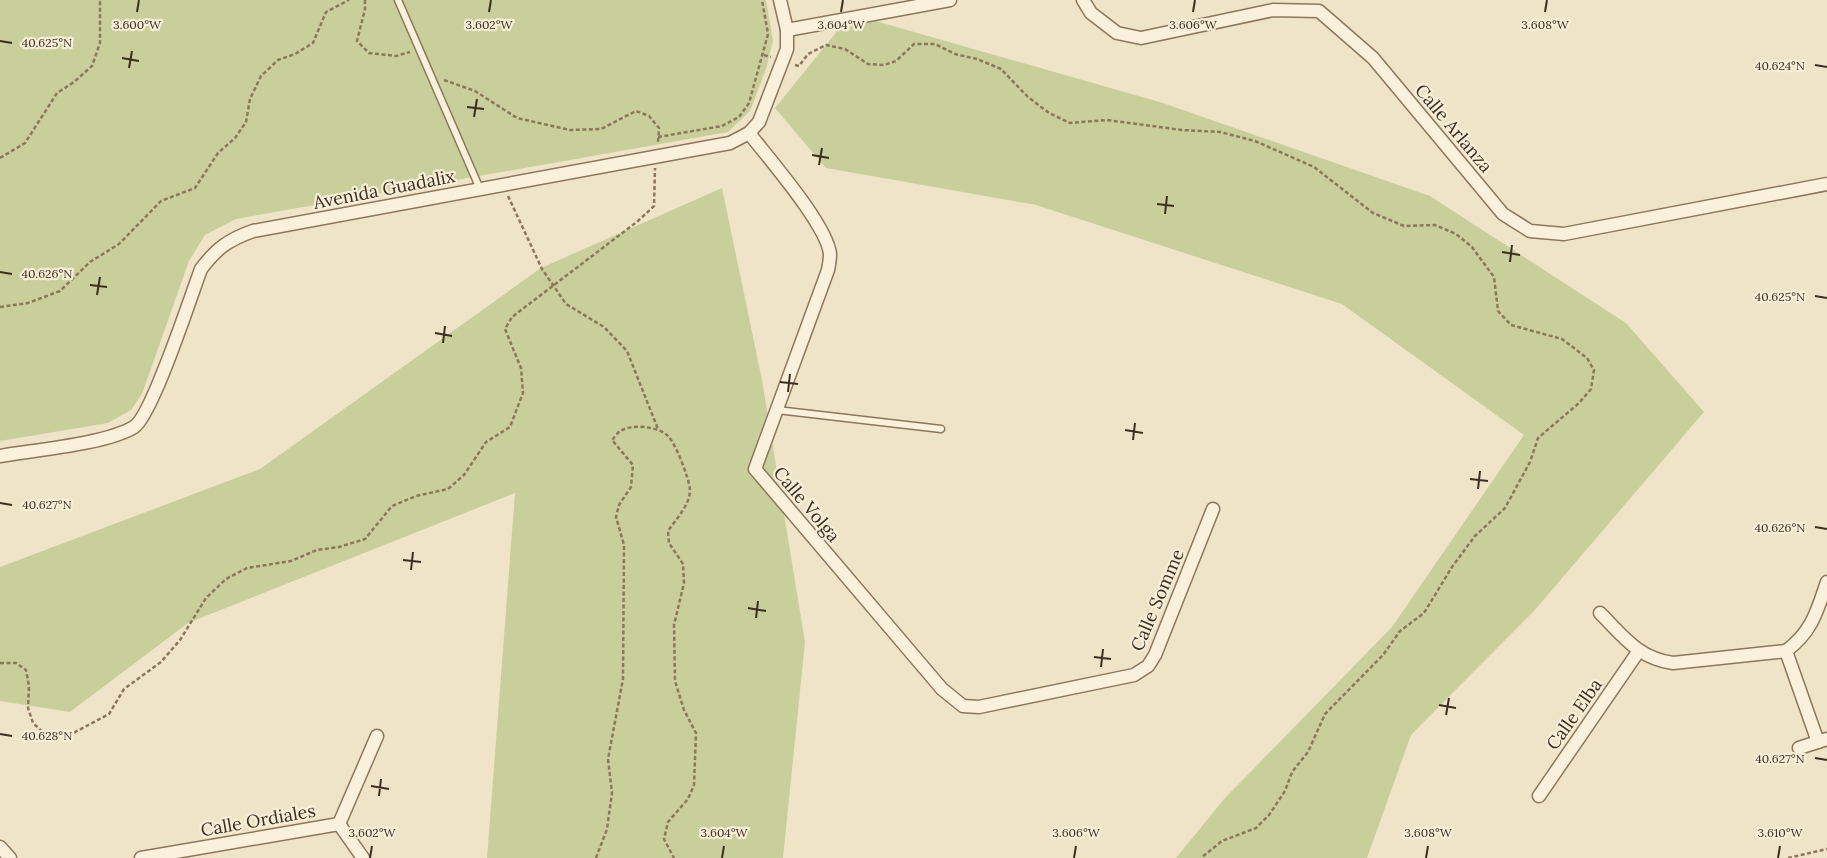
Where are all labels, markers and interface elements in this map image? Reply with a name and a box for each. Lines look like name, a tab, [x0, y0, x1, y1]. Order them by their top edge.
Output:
text: 3.600°W	[113, 17, 162, 32]
text: 3.602°W	[465, 17, 514, 32]
text: 3.604°W	[817, 17, 866, 32]
text: 3.606°W	[1169, 17, 1218, 32]
text: 3.608°W	[1521, 17, 1570, 32]
text: 40.625°N	[22, 35, 72, 50]
text: 40.624°N	[1755, 58, 1805, 73]
street label: Calle Arlanza	[1410, 79, 1498, 177]
street label: Avenida Guadalix	[310, 164, 457, 214]
text: 40.626°N	[22, 266, 72, 281]
text: 40.625°N	[1755, 289, 1805, 304]
street label: Calle Volga	[769, 461, 845, 547]
text: 40.627°N	[22, 497, 72, 512]
text: 40.626°N	[1755, 520, 1805, 535]
street label: Calle Somme	[1125, 545, 1189, 655]
street label: Calle Elba	[1541, 674, 1607, 754]
text: 40.628°N	[22, 728, 72, 743]
text: 40.627°N	[1755, 751, 1805, 766]
street label: Calle Ordiales	[199, 799, 317, 841]
text: 3.602°W	[348, 825, 397, 840]
text: 3.604°W	[700, 825, 749, 840]
text: 3.606°W	[1052, 825, 1101, 840]
text: 3.608°W	[1404, 825, 1453, 840]
text: 3.610°W	[1757, 825, 1804, 840]

